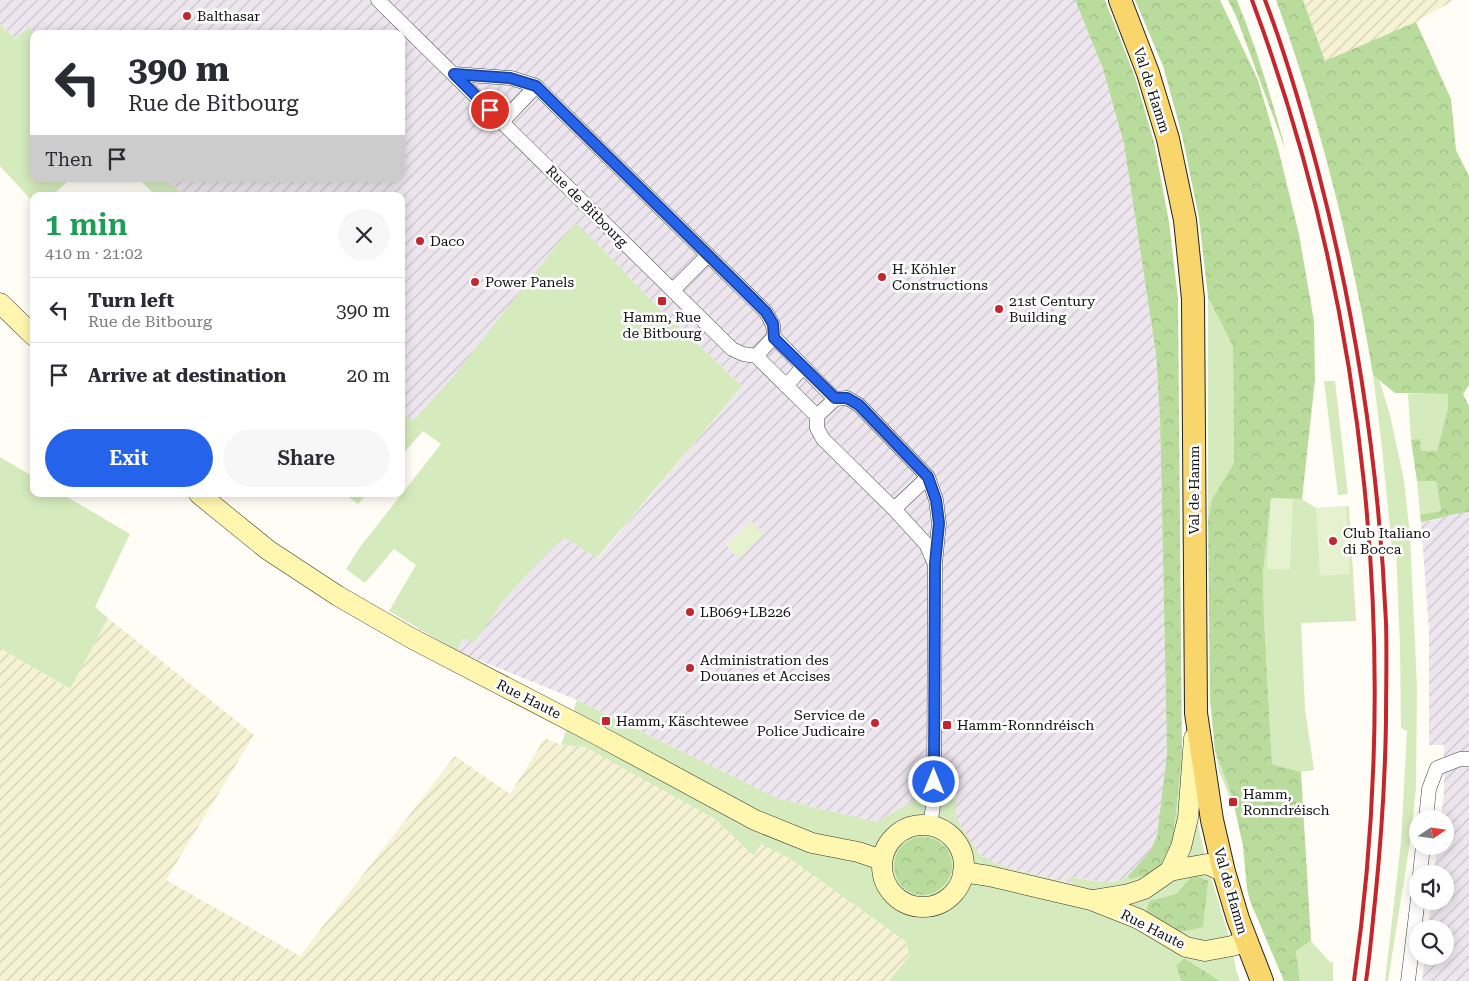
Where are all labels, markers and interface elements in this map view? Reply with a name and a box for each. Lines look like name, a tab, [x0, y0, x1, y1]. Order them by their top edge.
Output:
place label: Balthasar	[197, 8, 260, 24]
marker: Balthasar	[181, 10, 193, 22]
street label: Val de Hamm	[1131, 45, 1173, 135]
text: 390 m	[128, 49, 229, 90]
icon: left	[45, 50, 110, 115]
pin	[469, 89, 511, 131]
text: Rue de Bitbourg	[128, 91, 299, 116]
icon: arrive	[476, 96, 504, 124]
icon: arrive	[103, 145, 131, 173]
text: Then	[45, 148, 93, 171]
street label: Rue de Bitbourg	[543, 162, 631, 250]
text: 1 min	[45, 207, 128, 242]
button: close	[338, 209, 390, 261]
place label: Daco	[430, 233, 465, 249]
marker: Daco	[414, 235, 426, 247]
text: 410 m · 21:02	[45, 244, 143, 263]
place label: H. Köhler Constructions	[892, 261, 988, 293]
marker: H. Köhler Constructions	[876, 271, 888, 283]
place label: Power Panels	[485, 274, 574, 290]
marker: Power Panels	[469, 276, 481, 288]
text: Turn left	[88, 289, 174, 312]
place label: 21st Century Building	[1009, 293, 1096, 325]
marker: Hamm, Rue de Bitbourg	[656, 295, 668, 307]
icon: left	[45, 296, 73, 324]
text: 390 m	[336, 299, 390, 322]
marker: 21st Century Building	[993, 303, 1005, 315]
place label: Hamm, Rue de Bitbourg	[622, 309, 702, 341]
text: Rue de Bitbourg	[88, 312, 212, 331]
icon: arrive	[45, 361, 73, 389]
text: Arrive at destination	[88, 364, 286, 387]
text: 20 m	[347, 364, 390, 387]
button: Exit	[45, 429, 213, 487]
button: Share	[223, 429, 390, 487]
street label: Val de Hamm	[1186, 445, 1202, 535]
place label: Club Italiano di Bocca	[1343, 525, 1431, 557]
marker: Club Italiano di Bocca	[1327, 535, 1339, 547]
place label: LB069+LB226	[700, 604, 791, 620]
marker: LB069+LB226	[684, 606, 696, 618]
place label: Administration des Douanes et Accises	[700, 652, 830, 684]
marker: Administration des Douanes et Accises	[684, 662, 696, 674]
street label: Rue Haute	[494, 676, 564, 722]
place label: Service de Police Judicaire	[757, 707, 865, 739]
place label: Hamm, Käschtewee	[616, 713, 749, 729]
marker: Hamm, Käschtewee	[600, 715, 612, 727]
marker: Service de Police Judicaire	[869, 717, 881, 729]
place label: Hamm-Ronndréisch	[957, 717, 1094, 733]
marker: Hamm-Ronndréisch	[941, 719, 953, 731]
position arrow	[907, 755, 959, 807]
place label: Hamm, Ronndréisch	[1243, 786, 1329, 818]
marker: Hamm, Ronndréisch	[1227, 796, 1239, 808]
north arrow	[1409, 810, 1454, 855]
map controls	[1409, 810, 1454, 965]
street label: Val de Hamm	[1211, 846, 1251, 936]
button: sound	[1409, 865, 1454, 910]
street label: Rue Haute	[1118, 906, 1188, 952]
button: search	[1409, 920, 1454, 965]

